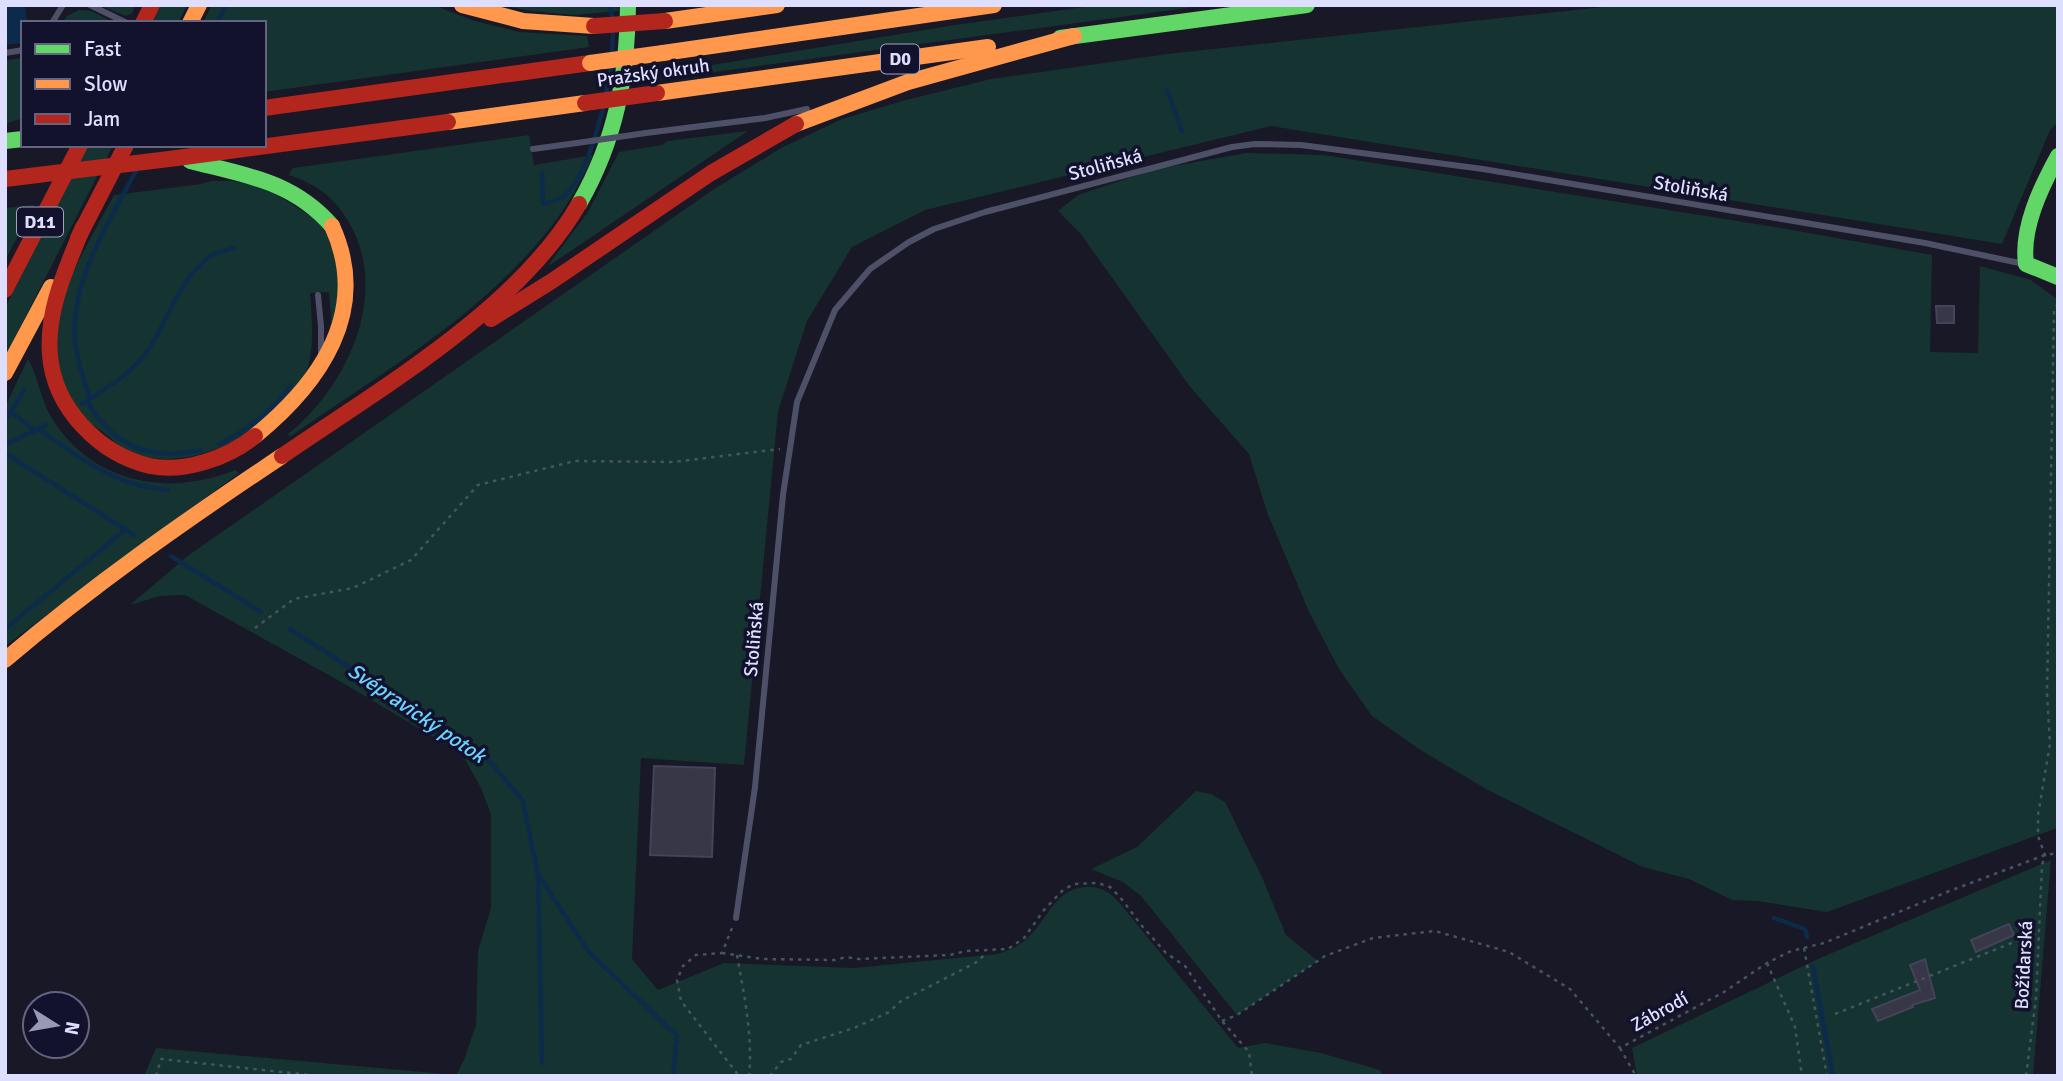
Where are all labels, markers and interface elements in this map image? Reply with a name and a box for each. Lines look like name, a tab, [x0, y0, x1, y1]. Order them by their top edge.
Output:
legend	[21, 21, 266, 147]
text: Fast	[84, 36, 121, 62]
road number: D0	[881, 44, 919, 74]
street label: Pražský okruh	[595, 53, 711, 93]
text: Slow	[84, 71, 128, 97]
text: Jam	[84, 106, 120, 132]
street label: Stoliňská	[1066, 144, 1145, 186]
street label: Stoliňská	[1652, 171, 1730, 207]
road number: D11	[17, 208, 63, 236]
street label: Stoliňská	[739, 600, 769, 678]
water label: Svépravický potok	[343, 657, 493, 770]
street label: Božídarská	[2010, 920, 2038, 1010]
street label: Zábrodí	[1627, 986, 1693, 1037]
north arrow	[21, 990, 91, 1060]
text: N	[59, 1019, 85, 1037]

